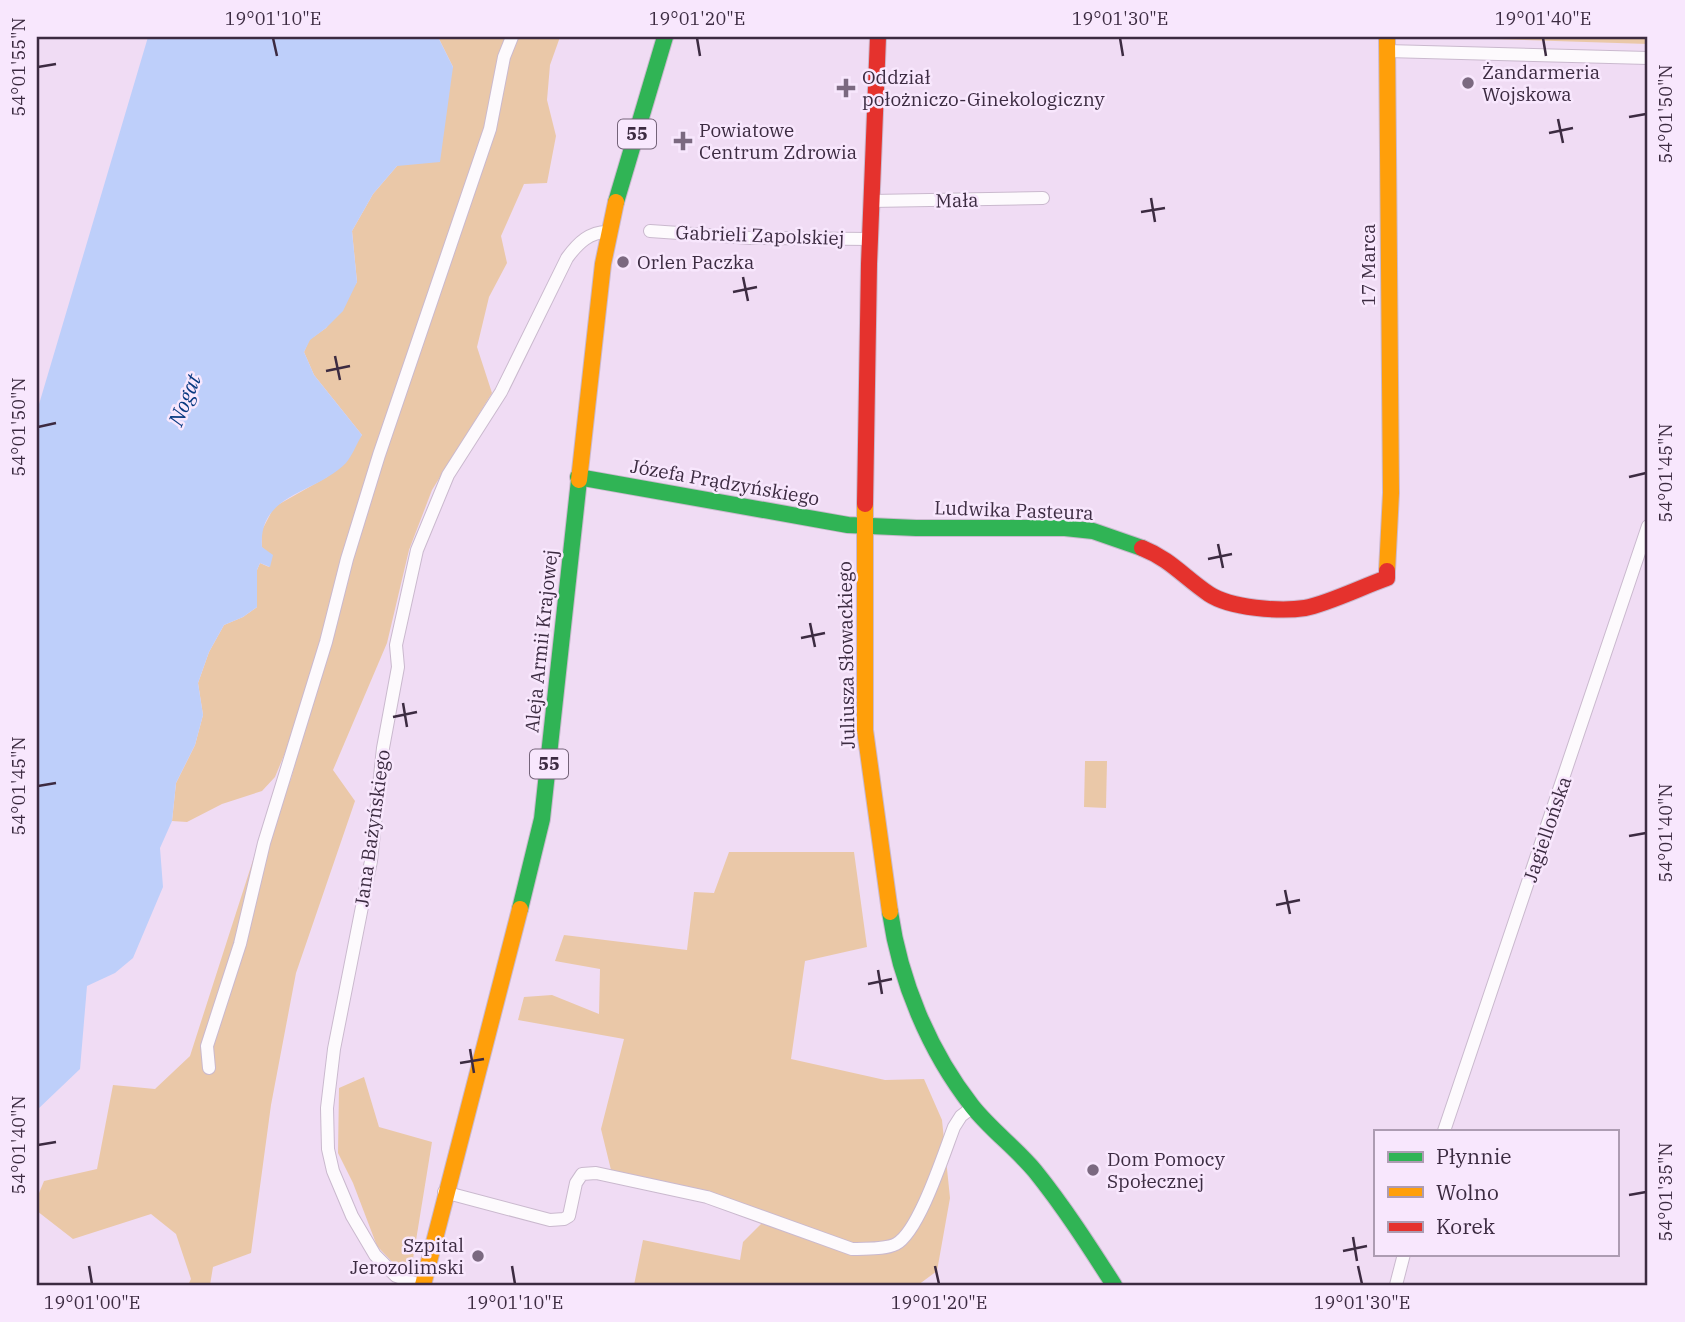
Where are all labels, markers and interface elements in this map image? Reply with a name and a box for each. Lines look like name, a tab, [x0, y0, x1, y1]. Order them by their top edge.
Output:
text: 19°01'10"E	[225, 7, 321, 30]
text: 19°01'20"E	[649, 7, 745, 30]
text: 19°01'30"E	[1072, 7, 1168, 30]
text: 19°01'40"E	[1495, 7, 1591, 30]
text: 54°01'55"N	[7, 18, 30, 117]
place label: Żandarmeria Wojskowa	[1482, 60, 1600, 106]
place label: Oddział położniczo-Ginekologiczny	[862, 65, 1106, 111]
text: 54°01'50"N	[1654, 65, 1677, 164]
marker: Żandarmeria Wojskowa	[1460, 75, 1476, 91]
marker: Oddział położniczo-Ginekologiczny	[836, 78, 856, 98]
place label: Powiatowe Centrum Zdrowia	[699, 118, 857, 164]
road number: 55	[618, 119, 656, 148]
marker: Powiatowe Centrum Zdrowia	[673, 131, 693, 151]
street label: Mała	[935, 188, 979, 212]
street label: Gabrieli Zapolskiej	[675, 220, 845, 250]
street label: 17 Marca	[1356, 224, 1380, 306]
place label: Orlen Paczka	[637, 250, 754, 274]
marker: Orlen Paczka	[615, 254, 631, 270]
water label: Nogat	[161, 369, 207, 431]
text: 54°01'50"N	[7, 378, 30, 477]
text: 54°01'45"N	[1654, 424, 1677, 523]
street label: Józefa Prądzyńskiego	[629, 454, 821, 510]
street label: Ludwika Pasteura	[934, 495, 1094, 525]
street label: Aleja Armii Krajowej	[519, 548, 563, 734]
street label: Juliusza Słowackiego	[832, 561, 860, 749]
text: 54°01'45"N	[7, 737, 30, 836]
street label: Jana Bażyńskiego	[349, 748, 395, 908]
road number: 55	[530, 750, 568, 778]
street label: Jagiellońska	[1518, 773, 1576, 885]
text: 54°01'40"N	[1654, 784, 1677, 883]
text: 54°01'40"N	[7, 1096, 30, 1195]
legend	[1374, 1130, 1618, 1256]
text: Płynnie	[1436, 1142, 1512, 1170]
text: 54°01'35"N	[1654, 1143, 1677, 1242]
place label: Dom Pomocy Społecznej	[1107, 1147, 1226, 1193]
marker: Dom Pomocy Społecznej	[1085, 1162, 1101, 1178]
text: Wolno	[1436, 1178, 1499, 1206]
text: Korek	[1436, 1212, 1496, 1240]
place label: Szpital Jerozolimski	[350, 1233, 464, 1279]
marker: Szpital Jerozolimski	[470, 1248, 486, 1264]
text: 19°01'00"E	[44, 1291, 140, 1314]
text: 19°01'10"E	[467, 1291, 563, 1314]
text: 19°01'20"E	[891, 1291, 987, 1314]
text: 19°01'30"E	[1314, 1291, 1410, 1314]

